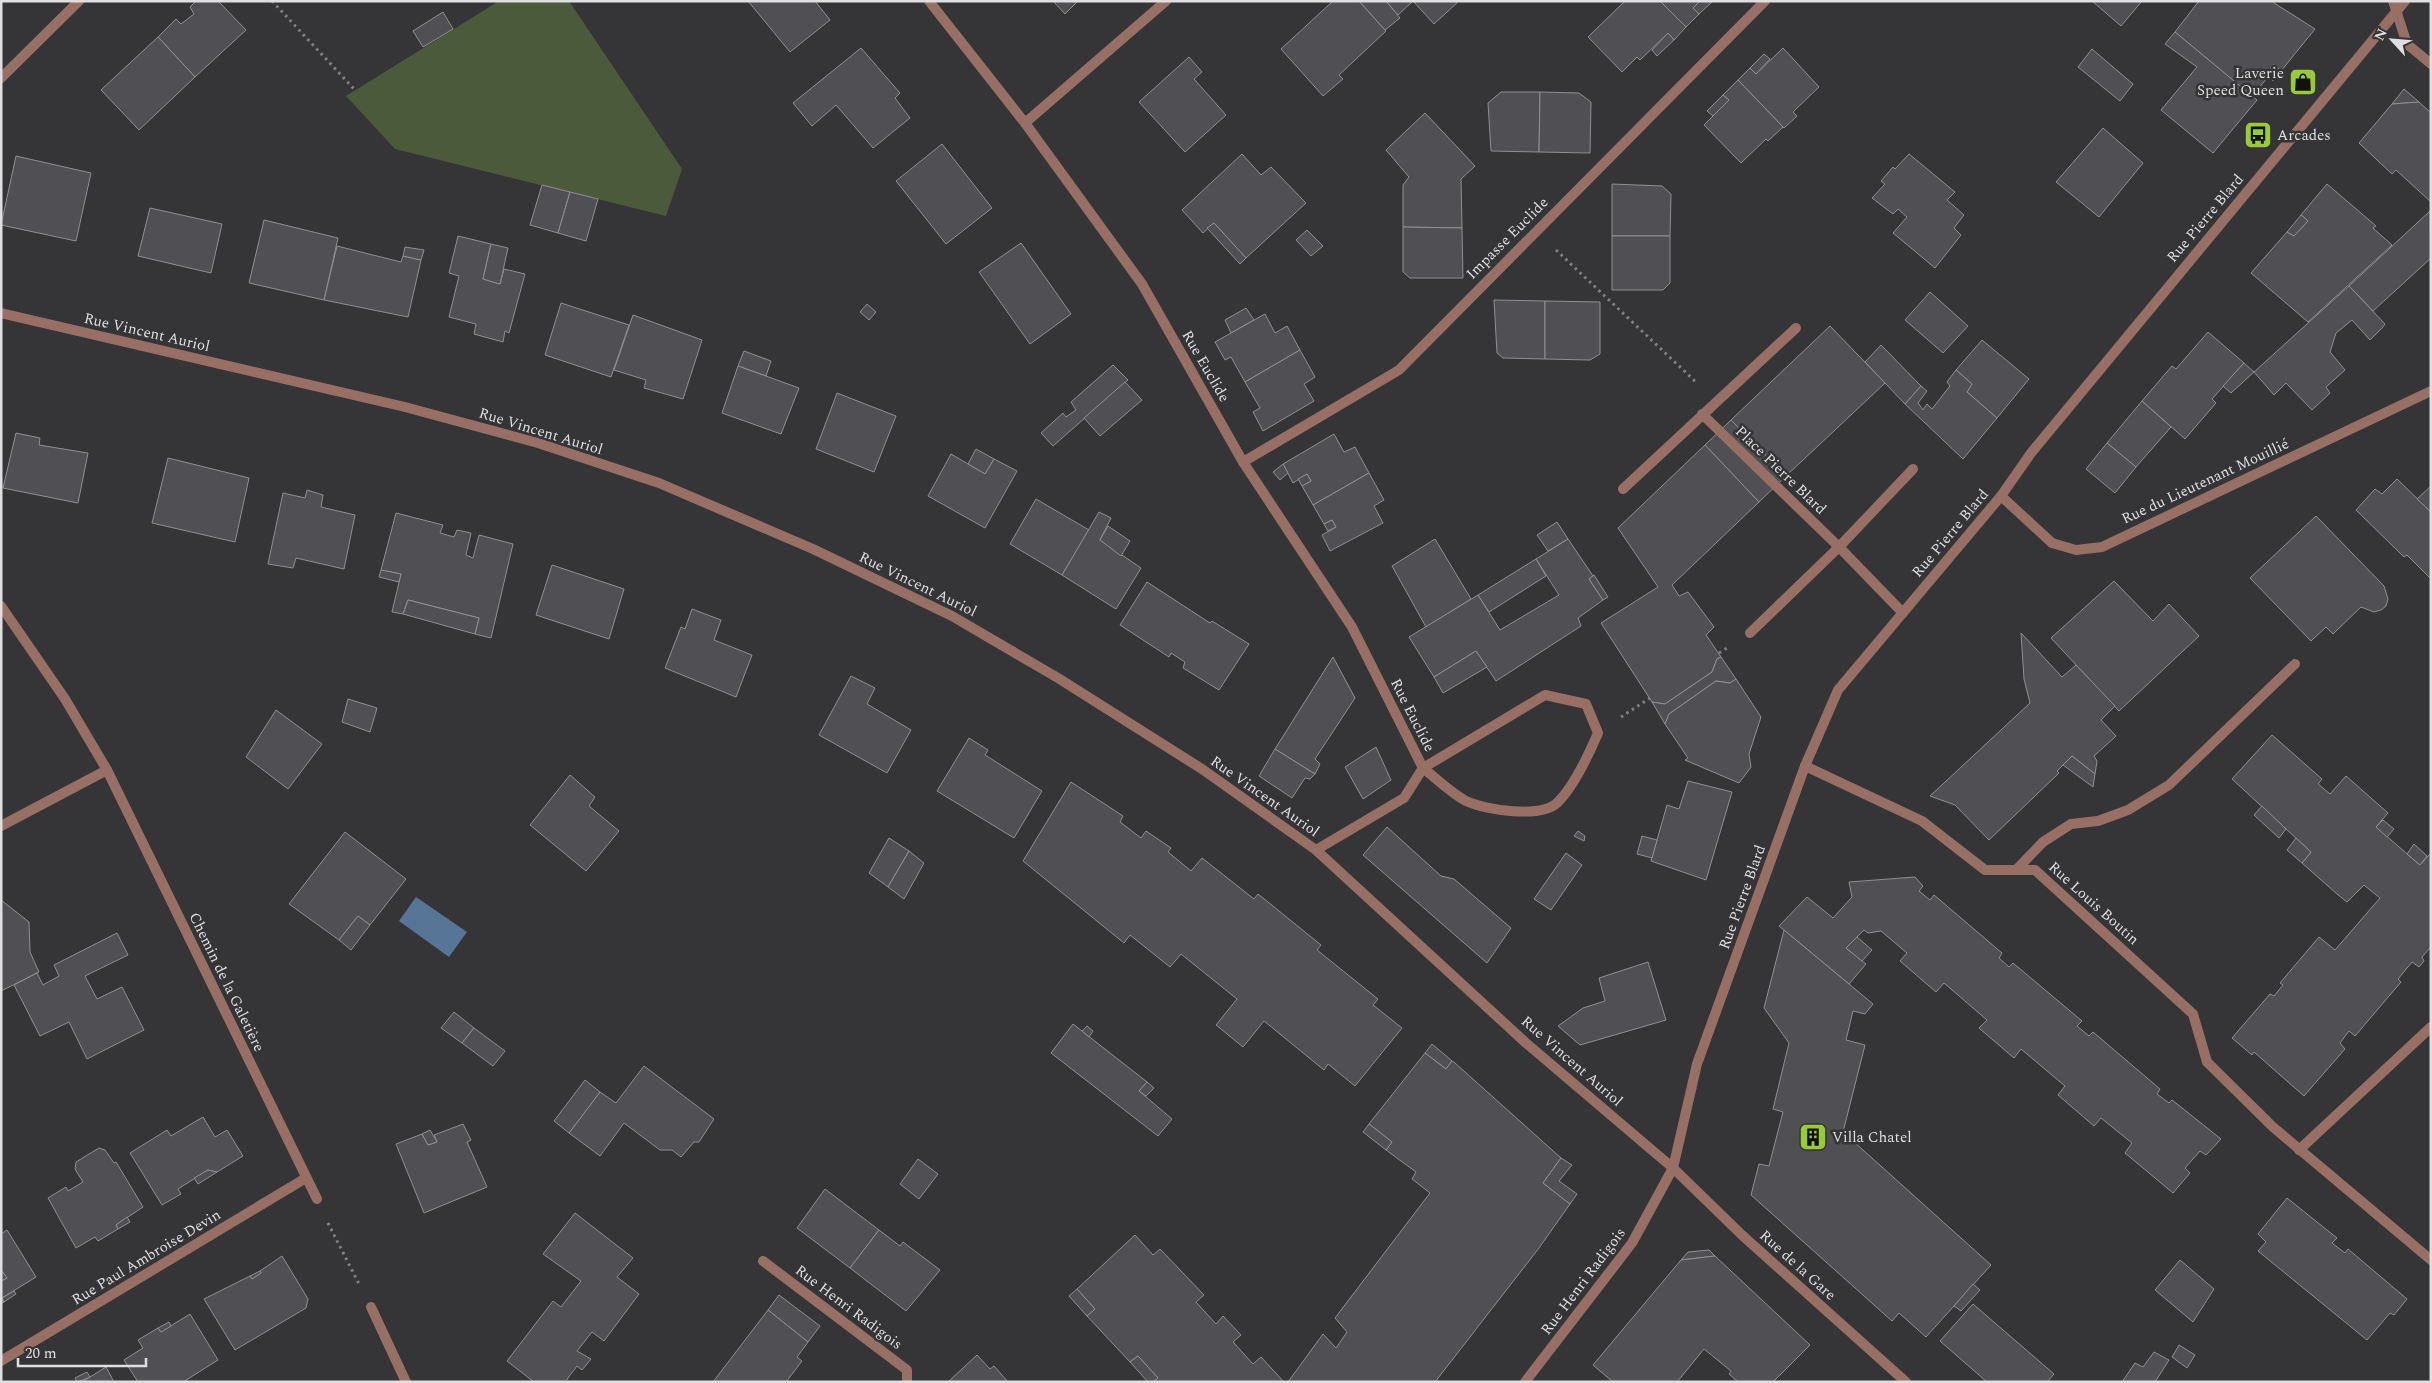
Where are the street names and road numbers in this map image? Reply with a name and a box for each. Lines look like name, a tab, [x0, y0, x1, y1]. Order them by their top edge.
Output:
street label: Rue Pierre Blard	[2161, 169, 2249, 268]
street label: Impasse Euclide	[1461, 192, 1554, 285]
street label: Rue Vincent Auriol	[82, 307, 212, 358]
street label: Rue Euclide	[1176, 326, 1235, 406]
street label: Rue Vincent Auriol	[476, 402, 606, 461]
street label: Place Pierre Blard	[1730, 420, 1832, 520]
street label: Rue du Lieutenant Mouillié	[2118, 432, 2293, 530]
street label: Rue Pierre Blard	[1906, 484, 1994, 583]
street label: Rue Vincent Auriol	[855, 546, 981, 623]
street label: Rue Euclide	[1384, 675, 1441, 756]
street label: Rue Vincent Auriol	[1205, 750, 1324, 843]
street label: Rue Pierre Blard	[1713, 842, 1772, 953]
street label: Rue Louis Boutin	[2043, 856, 2144, 951]
street label: Chemin de la Galetière	[183, 909, 270, 1056]
street label: Rue Vincent Auriol	[1516, 1011, 1628, 1112]
street label: Rue Paul Ambroise Devin	[67, 1203, 226, 1311]
street label: Rue Henri Radigois	[1535, 1223, 1632, 1340]
street label: Rue de la Gare	[1754, 1225, 1841, 1306]
street label: Rue Henri Radigois	[790, 1259, 907, 1356]

